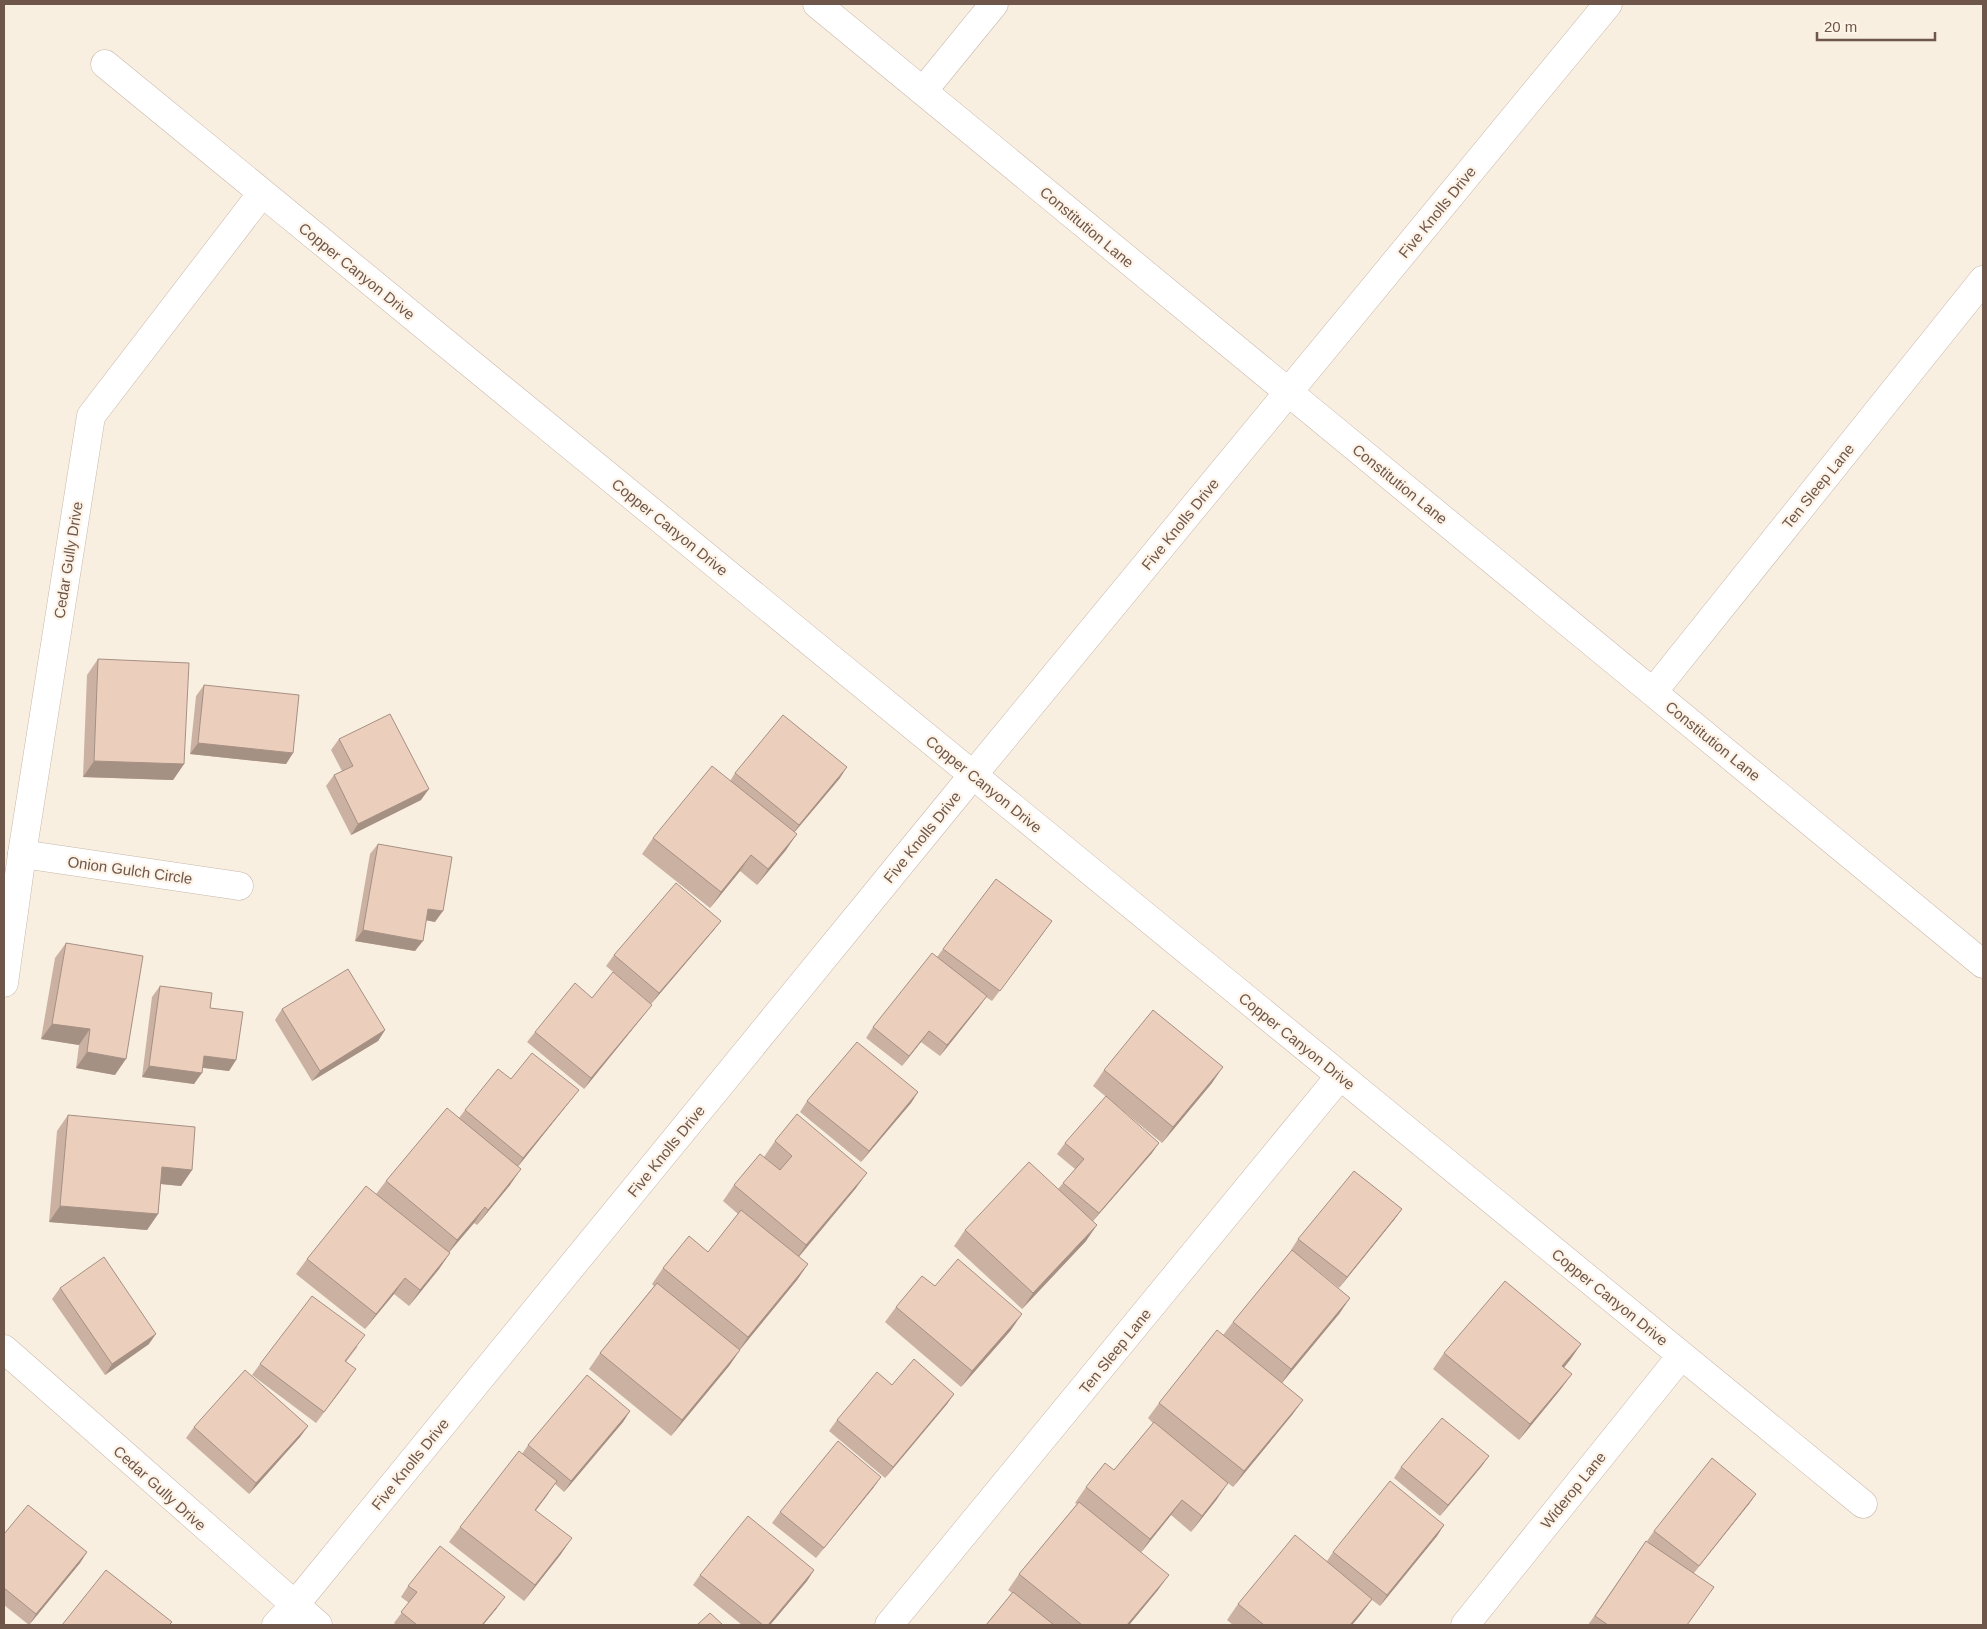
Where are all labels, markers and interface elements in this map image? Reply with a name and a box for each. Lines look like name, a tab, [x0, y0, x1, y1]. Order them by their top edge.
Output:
scale bar	[1817, 10, 1934, 42]
text: 20 m	[1824, 18, 1857, 35]
street label: Five Knolls Drive	[1395, 163, 1479, 261]
street label: Constitution Lane	[1037, 183, 1137, 271]
street label: Copper Canyon Drive	[296, 219, 418, 323]
street label: Ten Sleep Lane	[1779, 440, 1857, 532]
street label: Constitution Lane	[1349, 441, 1451, 527]
street label: Copper Canyon Drive	[609, 475, 731, 579]
street label: Five Knolls Drive	[1138, 475, 1222, 573]
street label: Cedar Gully Drive	[50, 500, 86, 620]
street label: Constitution Lane	[1662, 698, 1764, 784]
street label: Copper Canyon Drive	[923, 732, 1045, 836]
street label: Five Knolls Drive	[880, 788, 964, 886]
street label: Onion Gulch Circle	[66, 853, 194, 887]
street label: Copper Canyon Drive	[1236, 989, 1358, 1093]
street label: Five Knolls Drive	[624, 1102, 708, 1200]
street label: Copper Canyon Drive	[1549, 1245, 1671, 1349]
street label: Ten Sleep Lane	[1076, 1305, 1154, 1397]
street label: Five Knolls Drive	[368, 1415, 452, 1513]
street label: Cedar Gully Drive	[110, 1442, 210, 1534]
street label: Widerop Lane	[1537, 1448, 1609, 1532]

